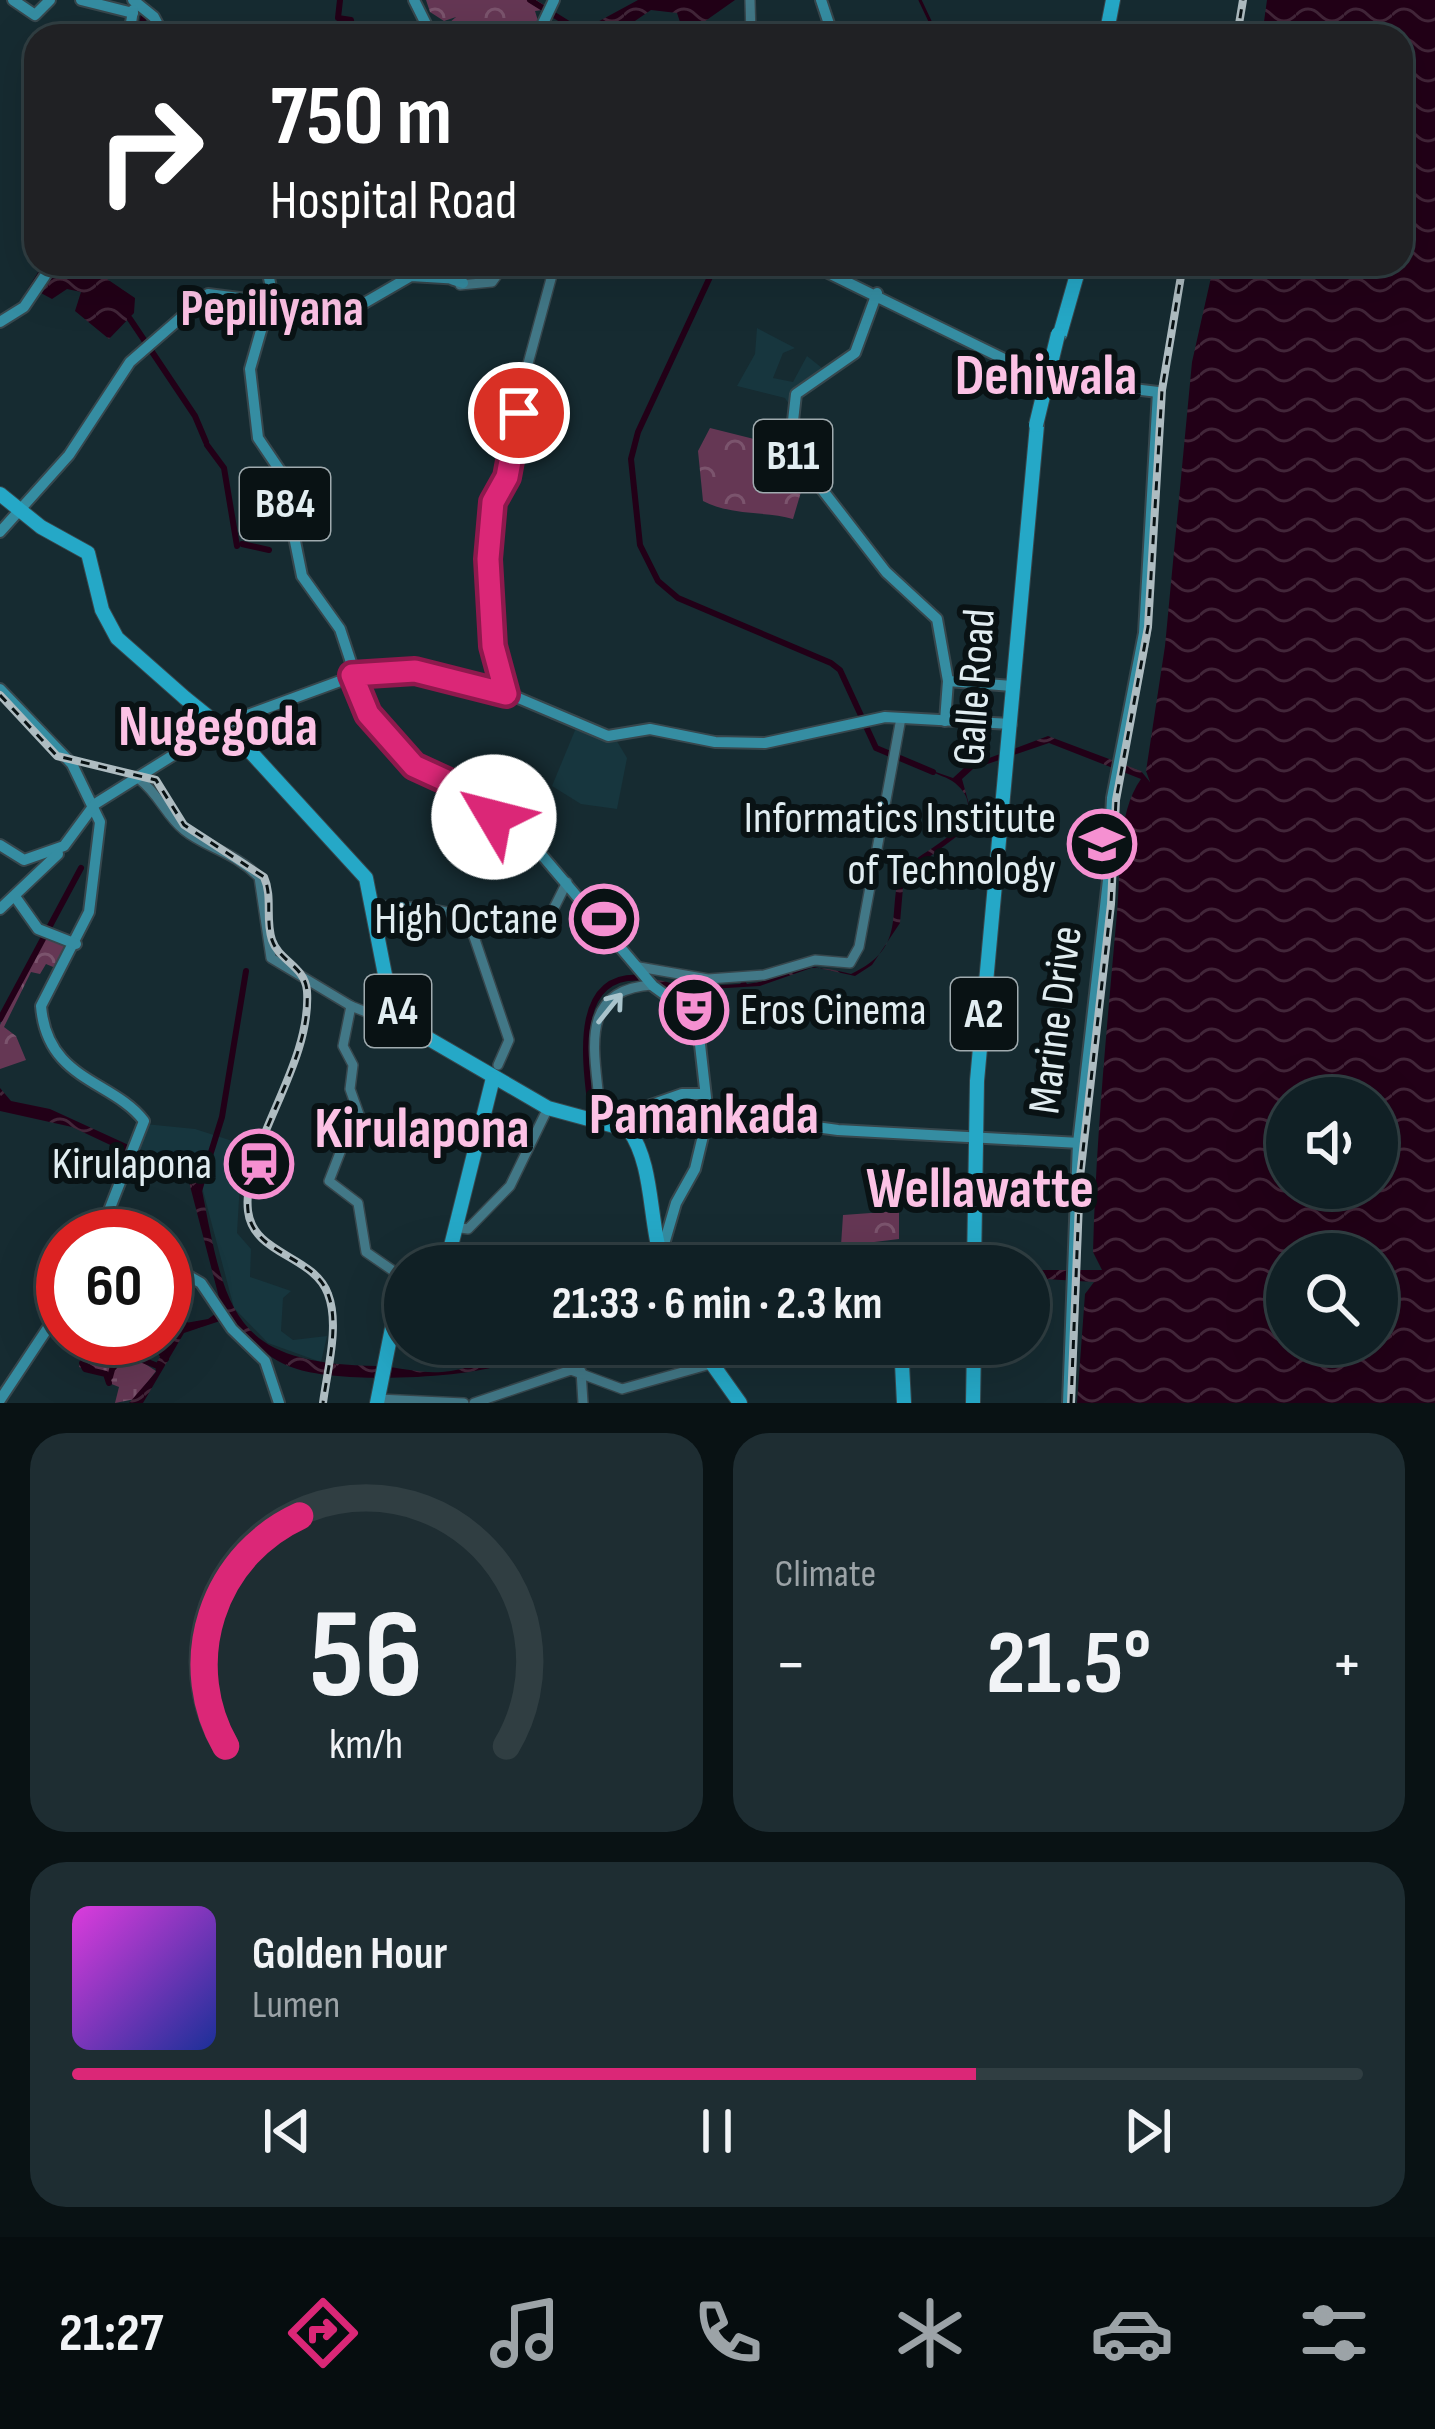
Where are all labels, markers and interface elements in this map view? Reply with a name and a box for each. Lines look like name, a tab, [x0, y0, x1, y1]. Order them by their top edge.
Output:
text: 750 m	[270, 67, 452, 168]
icon: right	[72, 72, 228, 228]
text: Hospital Road	[270, 169, 517, 234]
district label: Pepiliyana	[180, 279, 364, 340]
district label: Dehiwala	[955, 343, 1137, 411]
pin	[468, 362, 570, 464]
icon: arrive	[486, 380, 552, 446]
road number: B11	[754, 420, 832, 492]
road number: B84	[240, 468, 330, 540]
street label: Galle Road	[942, 607, 1008, 767]
district label: Nugegoda	[118, 694, 318, 762]
position arrow	[431, 754, 557, 880]
place label: Informatics Institute of Technology	[744, 791, 1056, 898]
school or university icon: Informatics Institute of Technology	[1067, 809, 1137, 879]
sports icon: High Octane	[569, 884, 639, 954]
place label: High Octane	[374, 892, 558, 947]
street label: Marine Drive	[1017, 923, 1095, 1117]
road number: A4	[365, 975, 431, 1047]
theatre icon: Eros Cinema	[659, 975, 729, 1045]
road number: A2	[951, 978, 1017, 1050]
place label: Eros Cinema	[740, 983, 926, 1038]
one-way arrow	[596, 992, 623, 1024]
map controls	[1266, 1077, 1398, 1365]
button: sound	[1266, 1077, 1398, 1209]
district label: Pamankada	[589, 1082, 819, 1150]
district label: Kirulapona	[314, 1096, 530, 1164]
station icon: Kirulapona	[224, 1129, 294, 1199]
place label: Kirulapona	[52, 1137, 212, 1192]
district label: Wellawatte	[866, 1156, 1094, 1224]
speed limit sign: 60	[36, 1209, 192, 1365]
button: search	[1266, 1233, 1398, 1365]
text: 21:33 · 6 min · 2.3 km	[552, 1277, 882, 1332]
text: Climate	[775, 1551, 876, 1598]
text: 56	[309, 1583, 423, 1732]
text: 21.5°	[986, 1611, 1151, 1719]
text: −	[775, 1626, 807, 1705]
text: +	[1331, 1626, 1363, 1705]
text: km/h	[329, 1718, 403, 1770]
text: Golden Hour	[252, 1927, 447, 1982]
text: Lumen	[252, 1982, 340, 2029]
icon: previous	[254, 2098, 320, 2164]
icon: pause	[684, 2098, 750, 2164]
icon: next	[1115, 2098, 1181, 2164]
icon: directions	[281, 2291, 365, 2375]
icon: music	[483, 2291, 567, 2375]
icon: phone	[686, 2291, 770, 2375]
icon: climate	[888, 2291, 972, 2375]
icon: car	[1090, 2291, 1174, 2375]
icon: filters	[1292, 2291, 1376, 2375]
text: 21:27	[59, 2301, 163, 2366]

